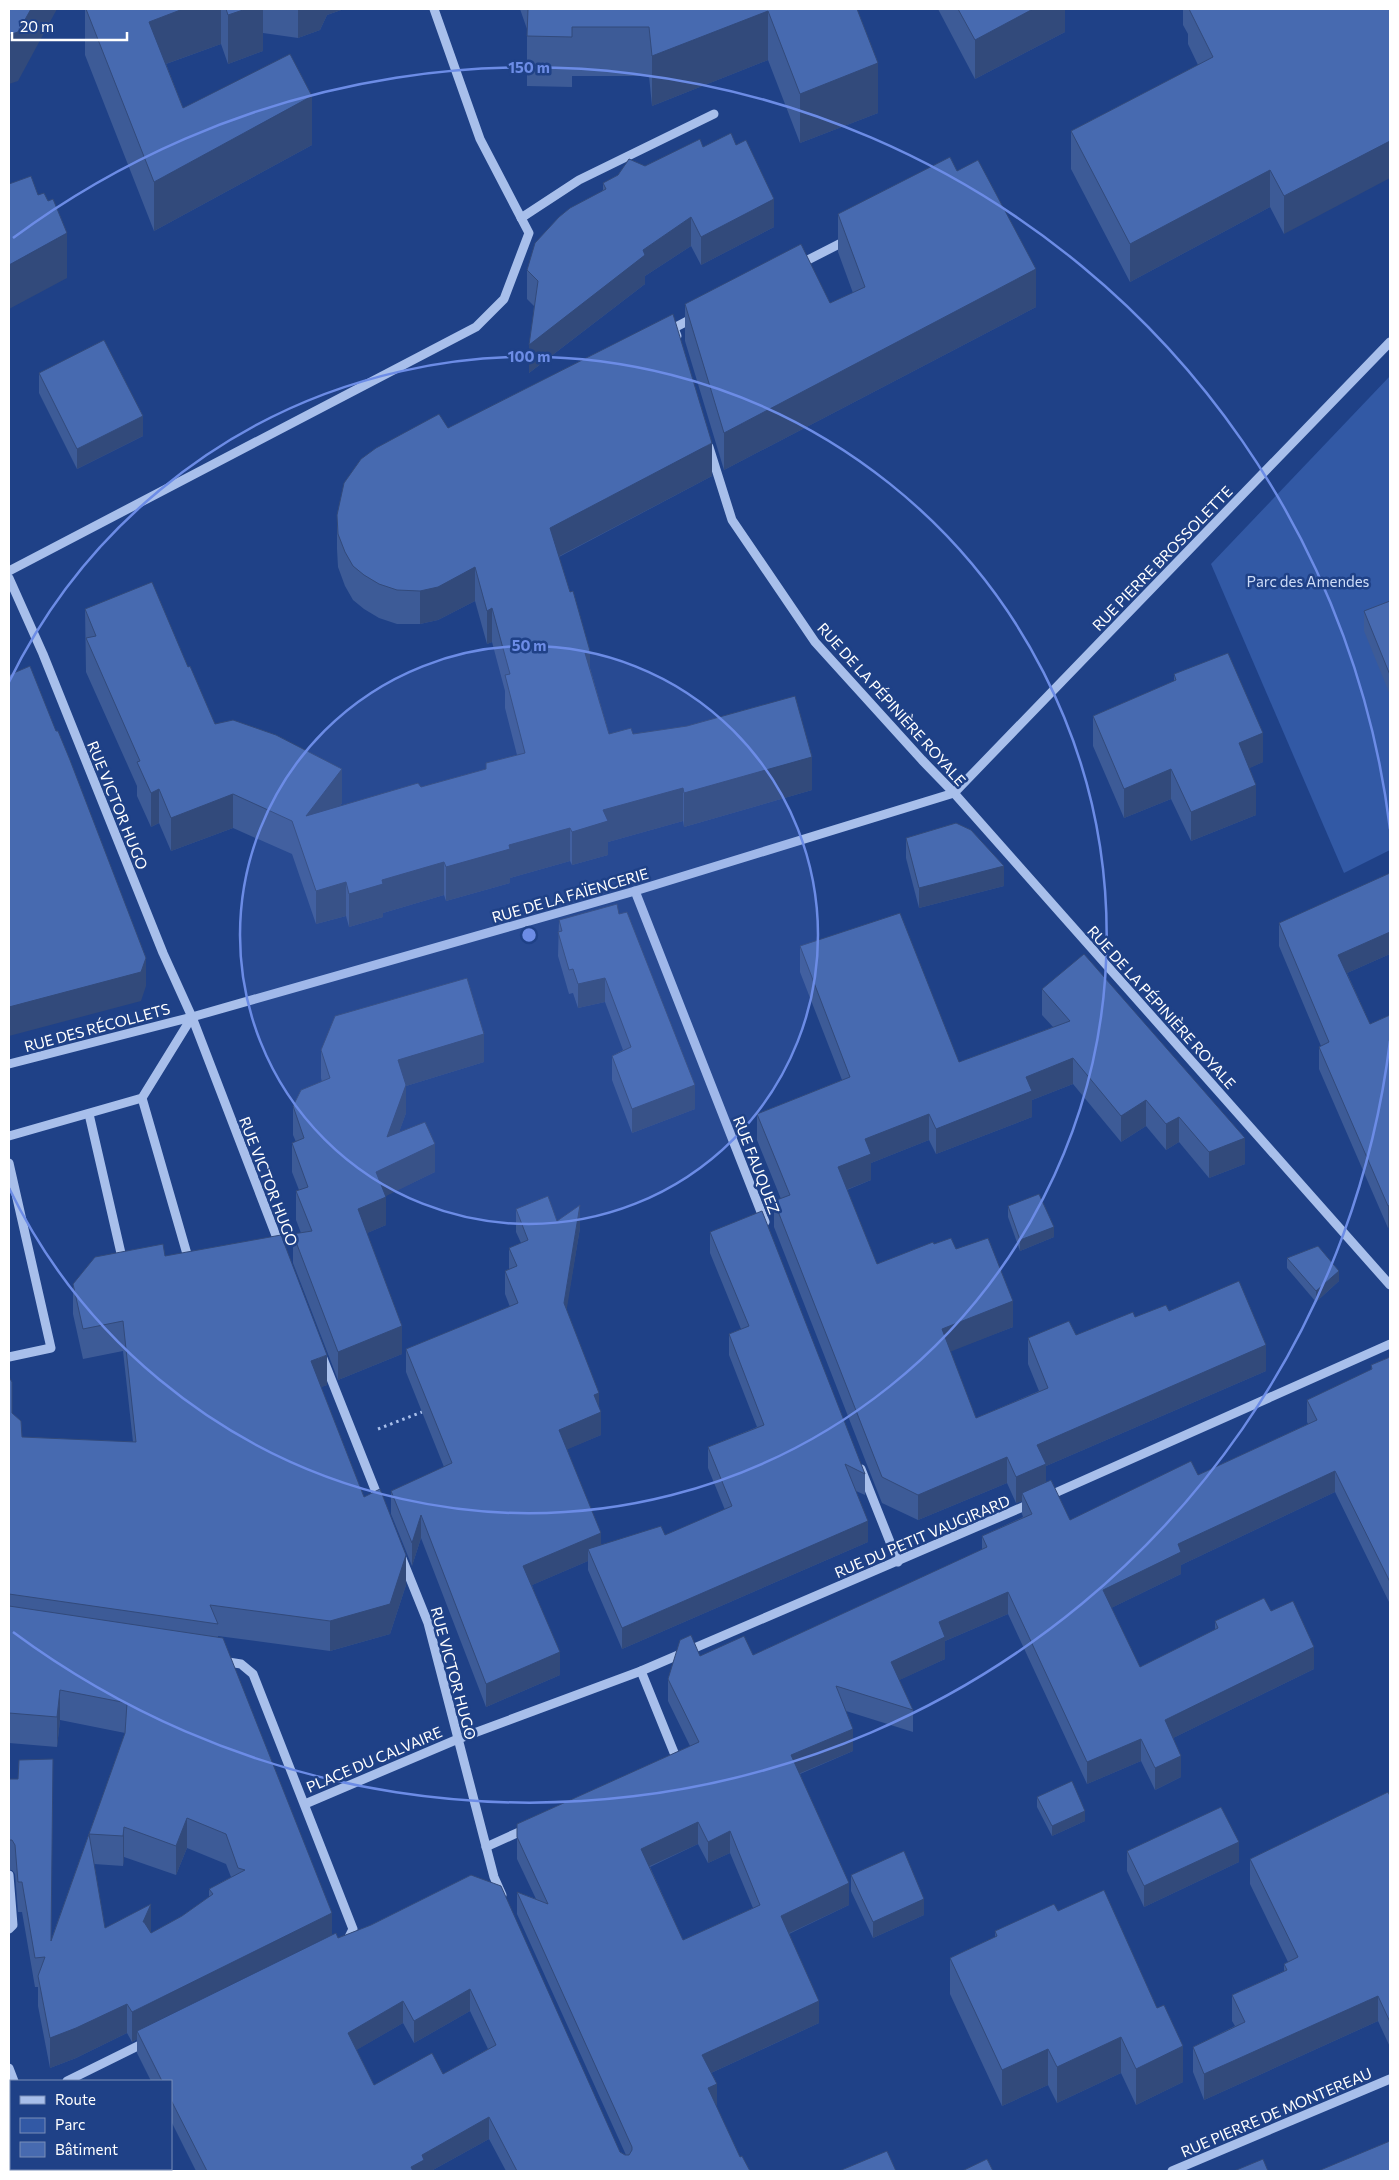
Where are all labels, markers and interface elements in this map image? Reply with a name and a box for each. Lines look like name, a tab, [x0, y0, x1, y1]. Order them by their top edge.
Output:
scale bar	[12, 10, 128, 42]
text: 20 m	[20, 17, 54, 35]
text: 150 m	[508, 58, 550, 76]
text: 100 m	[508, 347, 550, 365]
street label: RUE PIERRE BROSSOLETTE	[1088, 482, 1236, 634]
park label: Parc des Amendes	[1247, 572, 1370, 590]
street label: RUE DE LA PÉPINIÈRE ROYALE	[814, 618, 971, 789]
text: 50 m	[512, 636, 546, 654]
street label: RUE VICTOR HUGO	[84, 738, 152, 872]
street label: RUE DE LA FAÏENCERIE	[490, 864, 651, 926]
street label: RUE DE LA PÉPINIÈRE ROYALE	[1084, 921, 1241, 1092]
centre of rings	[520, 926, 538, 944]
street label: RUE DES RÉCOLLETS	[22, 998, 172, 1055]
street label: RUE FAUQUEZ	[730, 1113, 784, 1217]
street label: RUE VICTOR HUGO	[236, 1114, 302, 1248]
street label: RUE DU PETIT VAUGIRARD	[832, 1491, 1012, 1581]
street label: RUE VICTOR HUGO	[428, 1604, 480, 1742]
street label: PLACE DU CALVAIRE	[303, 1722, 445, 1796]
street label: RUE PIERRE DE MONTEREAU	[1178, 2064, 1374, 2160]
legend	[10, 2080, 172, 2170]
text: Route	[55, 2090, 96, 2108]
text: Parc	[55, 2115, 85, 2133]
text: Bâtiment	[55, 2140, 118, 2158]

